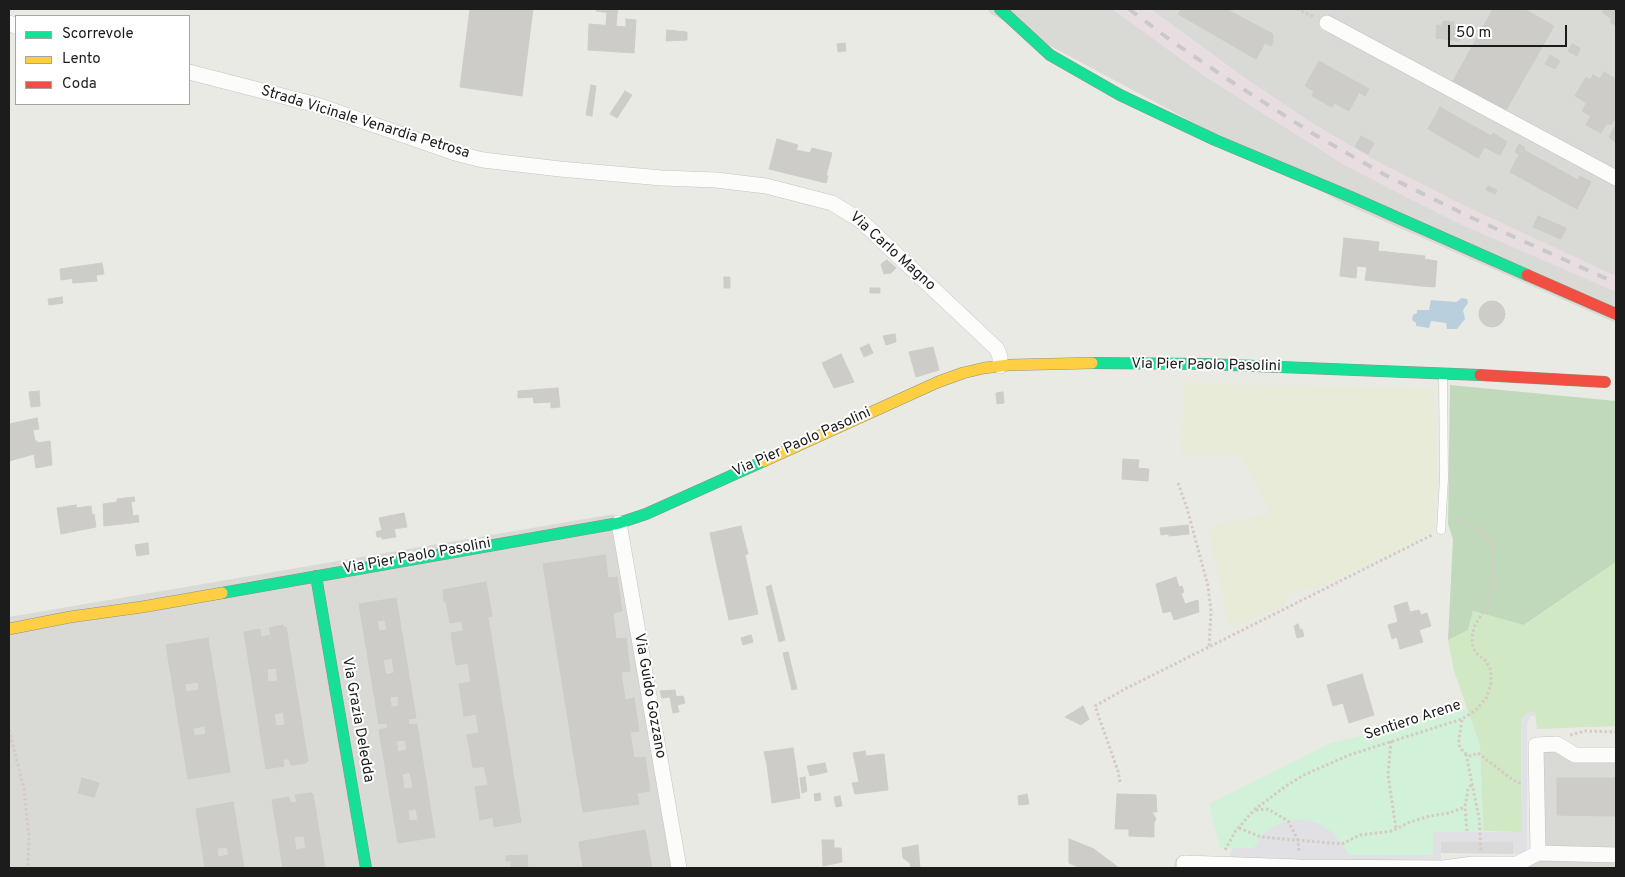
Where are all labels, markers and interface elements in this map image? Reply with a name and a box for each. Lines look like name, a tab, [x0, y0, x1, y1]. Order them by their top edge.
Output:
legend	[15, 15, 190, 105]
scale bar	[1450, 15, 1569, 47]
text: 50 m	[1456, 24, 1491, 43]
text: Scorrevole	[62, 25, 134, 44]
text: Lento	[62, 50, 101, 69]
text: Coda	[62, 75, 97, 94]
street label: Strada Vicinale Venardia Petrosa	[258, 83, 472, 163]
street label: Via Carlo Magno	[845, 209, 939, 295]
street label: Via Pier Paolo Pasolini	[1131, 356, 1281, 376]
street label: Via Pier Paolo Pasolini	[730, 404, 874, 482]
street label: Via Pier Paolo Pasolini	[342, 535, 492, 579]
street label: Via Guido Gozzano	[629, 632, 669, 760]
street label: Via Grazia Deledda	[337, 656, 377, 784]
street label: Sentiero Arene	[1362, 697, 1464, 745]

